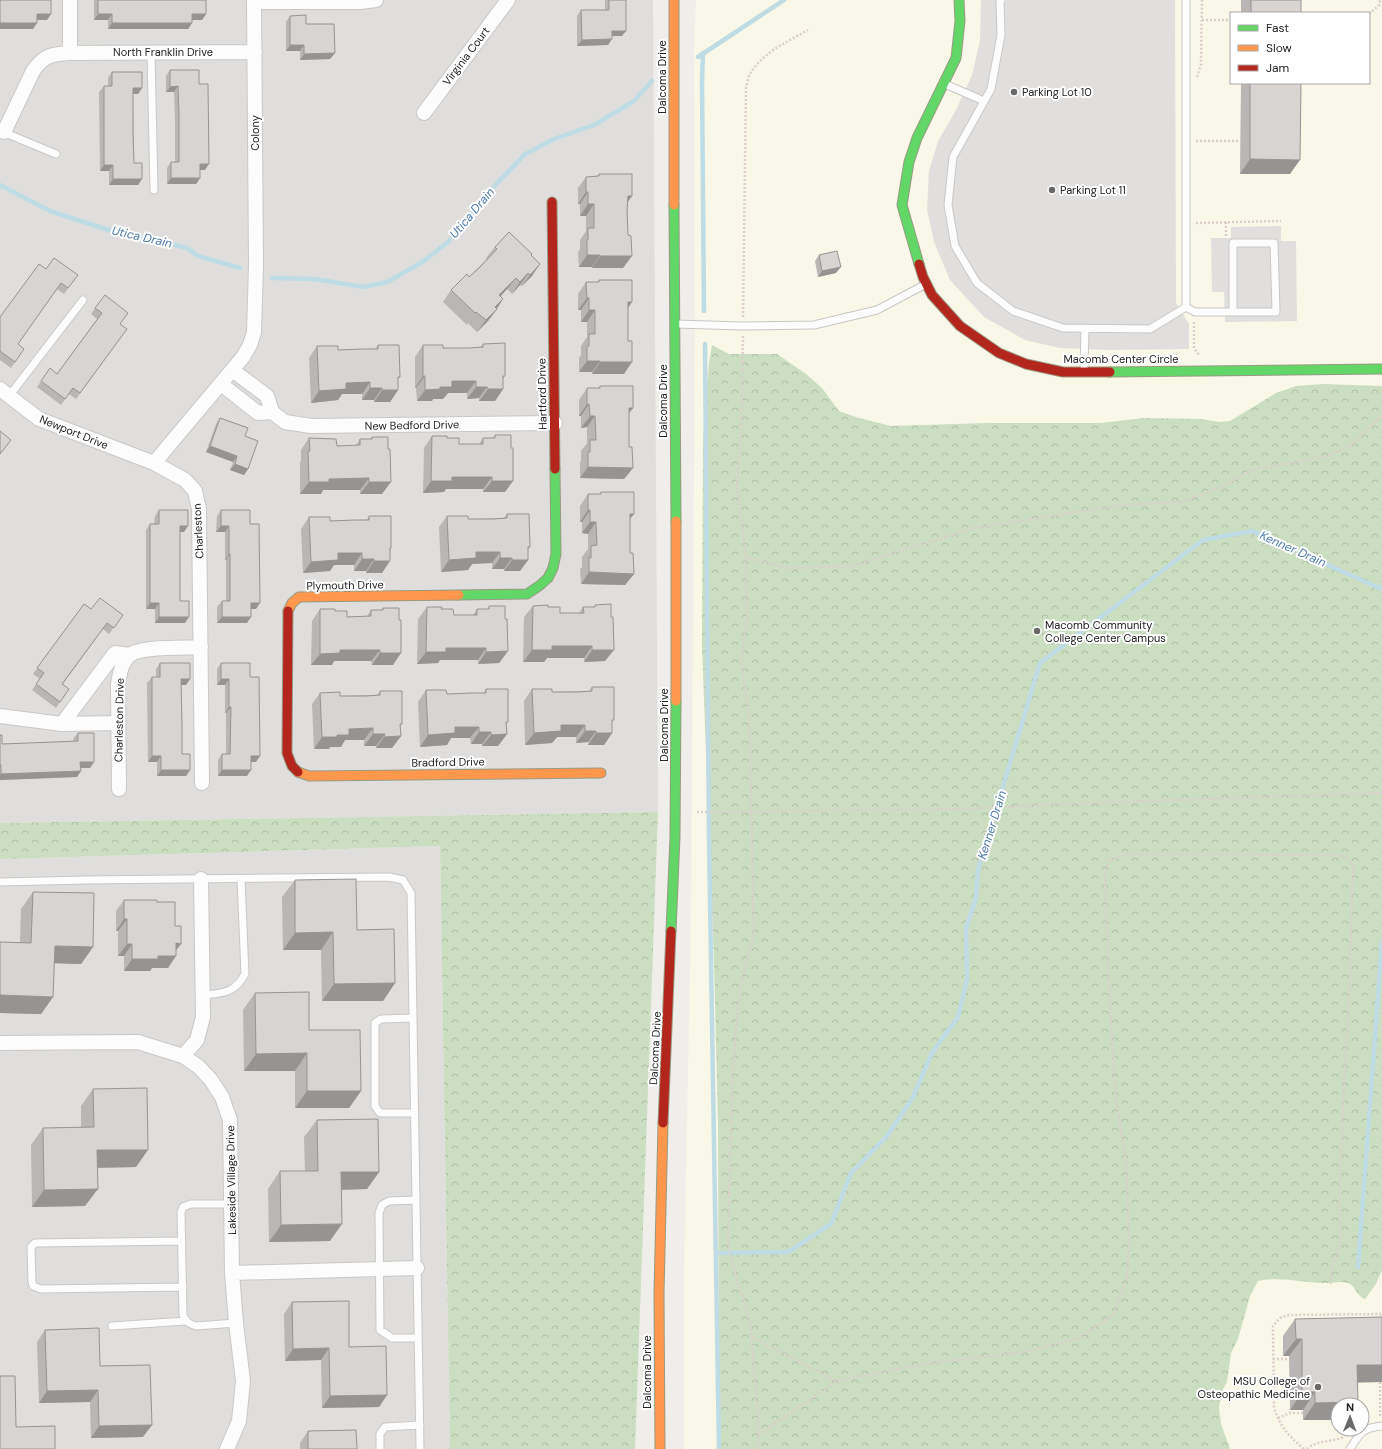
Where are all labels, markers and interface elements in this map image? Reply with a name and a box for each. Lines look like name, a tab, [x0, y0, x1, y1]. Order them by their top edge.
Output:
legend	[1230, 12, 1370, 84]
text: Fast	[1266, 20, 1289, 36]
street label: Virginia Court	[439, 24, 493, 88]
street label: Dalcoma Drive	[655, 40, 669, 114]
text: Slow	[1266, 40, 1292, 56]
street label: North Franklin Drive	[113, 45, 213, 59]
text: Jam	[1266, 60, 1289, 76]
place label: Parking Lot 10	[1022, 85, 1092, 99]
marker: Parking Lot 10	[1009, 87, 1019, 97]
street label: Colony	[248, 115, 262, 151]
place label: Parking Lot 11	[1060, 183, 1126, 197]
water label: Utica Drain	[446, 184, 498, 242]
marker: Parking Lot 11	[1047, 185, 1057, 195]
water label: Utica Drain	[110, 222, 174, 252]
street label: Macomb Center Circle	[1064, 352, 1178, 366]
street label: Hartford Drive	[534, 358, 550, 430]
street label: Dalcoma Drive	[656, 364, 670, 438]
street label: Newport Drive	[38, 412, 110, 452]
street label: New Bedford Drive	[365, 417, 459, 433]
street label: Charleston	[190, 503, 206, 559]
water label: Kenner Drain	[1257, 527, 1329, 571]
street label: Plymouth Drive	[306, 577, 384, 593]
place label: Macomb Community College Center Campus	[1045, 618, 1166, 645]
marker: Macomb Community College Center Campus	[1032, 626, 1042, 636]
street label: Charleston Drive	[111, 678, 127, 762]
street label: Dalcoma Drive	[657, 688, 671, 762]
street label: Bradford Drive	[411, 754, 485, 770]
water label: Kenner Drain	[974, 789, 1010, 861]
street label: Dalcoma Drive	[646, 1011, 664, 1085]
street label: Lakeside Village Drive	[223, 1125, 239, 1235]
street label: Dalcoma Drive	[640, 1335, 654, 1409]
place label: MSU College of Osteopathic Medicine	[1198, 1374, 1310, 1401]
marker: MSU College of Osteopathic Medicine	[1313, 1382, 1323, 1392]
north arrow	[1330, 1397, 1370, 1437]
text: N	[1346, 1400, 1354, 1414]

